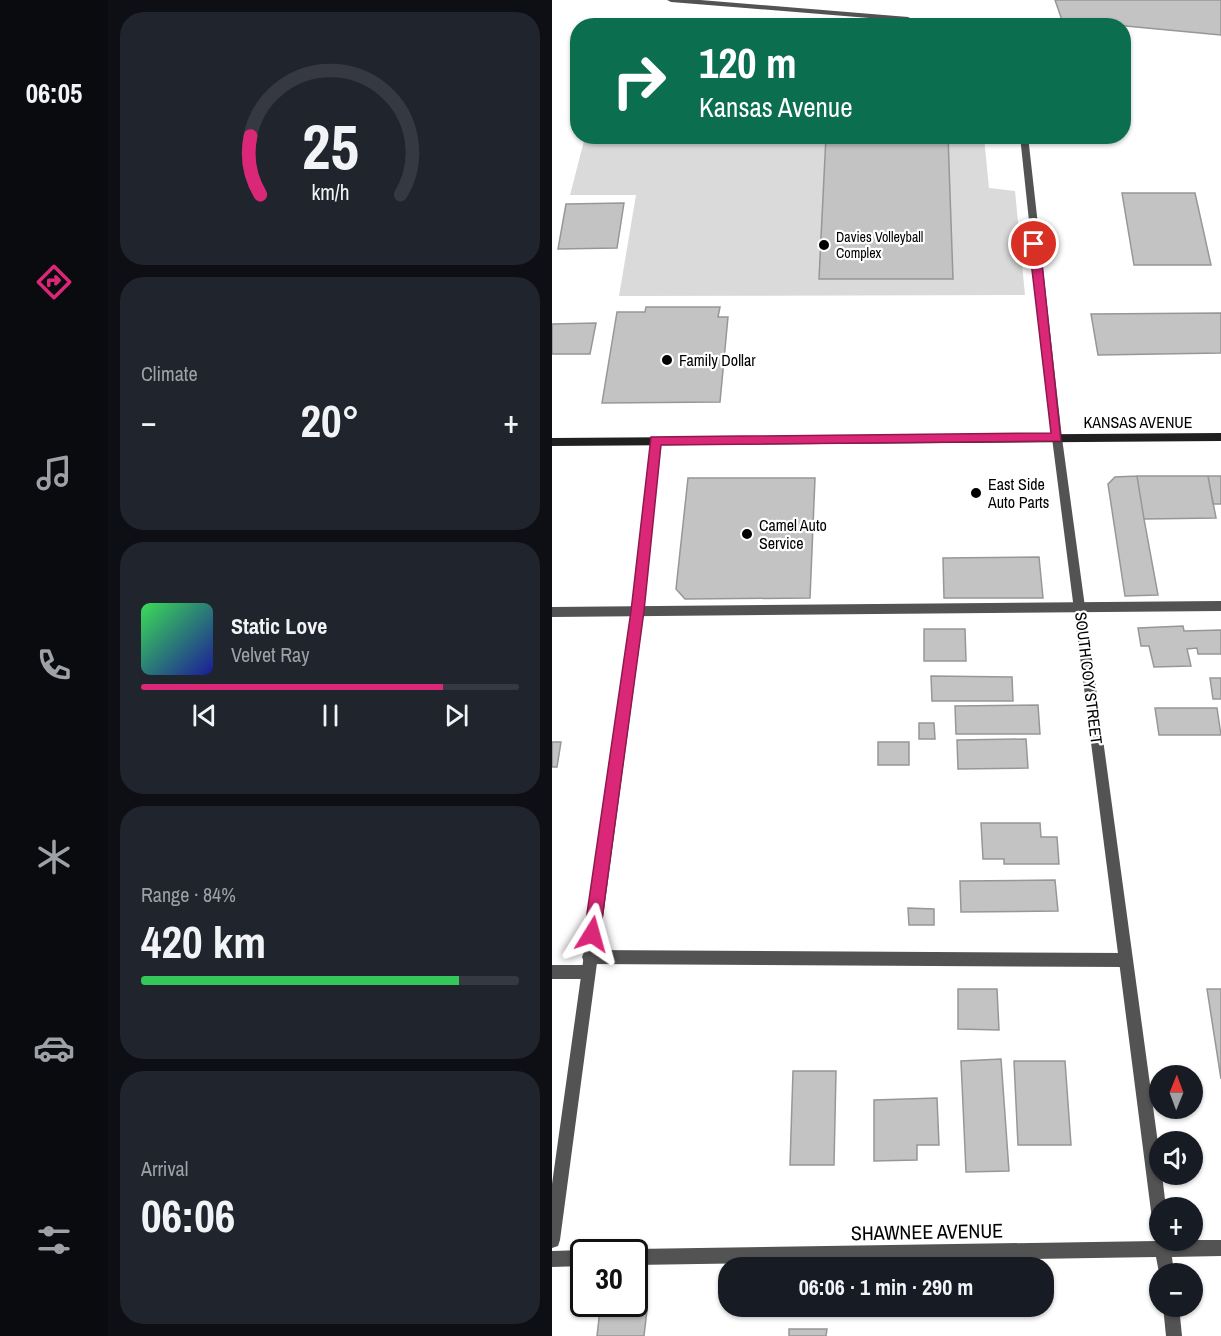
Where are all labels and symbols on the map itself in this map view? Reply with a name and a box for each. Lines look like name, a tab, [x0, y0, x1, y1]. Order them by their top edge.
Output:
pin	[1008, 218, 1059, 269]
place label: Davies Volleyball Complex	[836, 228, 923, 262]
marker: Davies Volleyball Complex	[817, 238, 831, 252]
place label: Family Dollar	[679, 349, 756, 371]
marker: Family Dollar	[660, 353, 674, 367]
street label: KANSAS AVENUE	[1083, 411, 1193, 433]
place label: East Side Auto Parts	[987, 473, 1049, 513]
marker: East Side Auto Parts	[969, 486, 983, 500]
place label: Camel Auto Service	[759, 514, 827, 554]
marker: Camel Auto Service	[740, 527, 754, 541]
street label: SOUTH COY STREET	[1070, 611, 1108, 745]
position arrow	[560, 902, 624, 966]
north arrow	[1149, 1065, 1203, 1119]
street label: SHAWNEE AVENUE	[851, 1217, 1003, 1246]
speed limit sign: 30	[570, 1239, 648, 1317]

